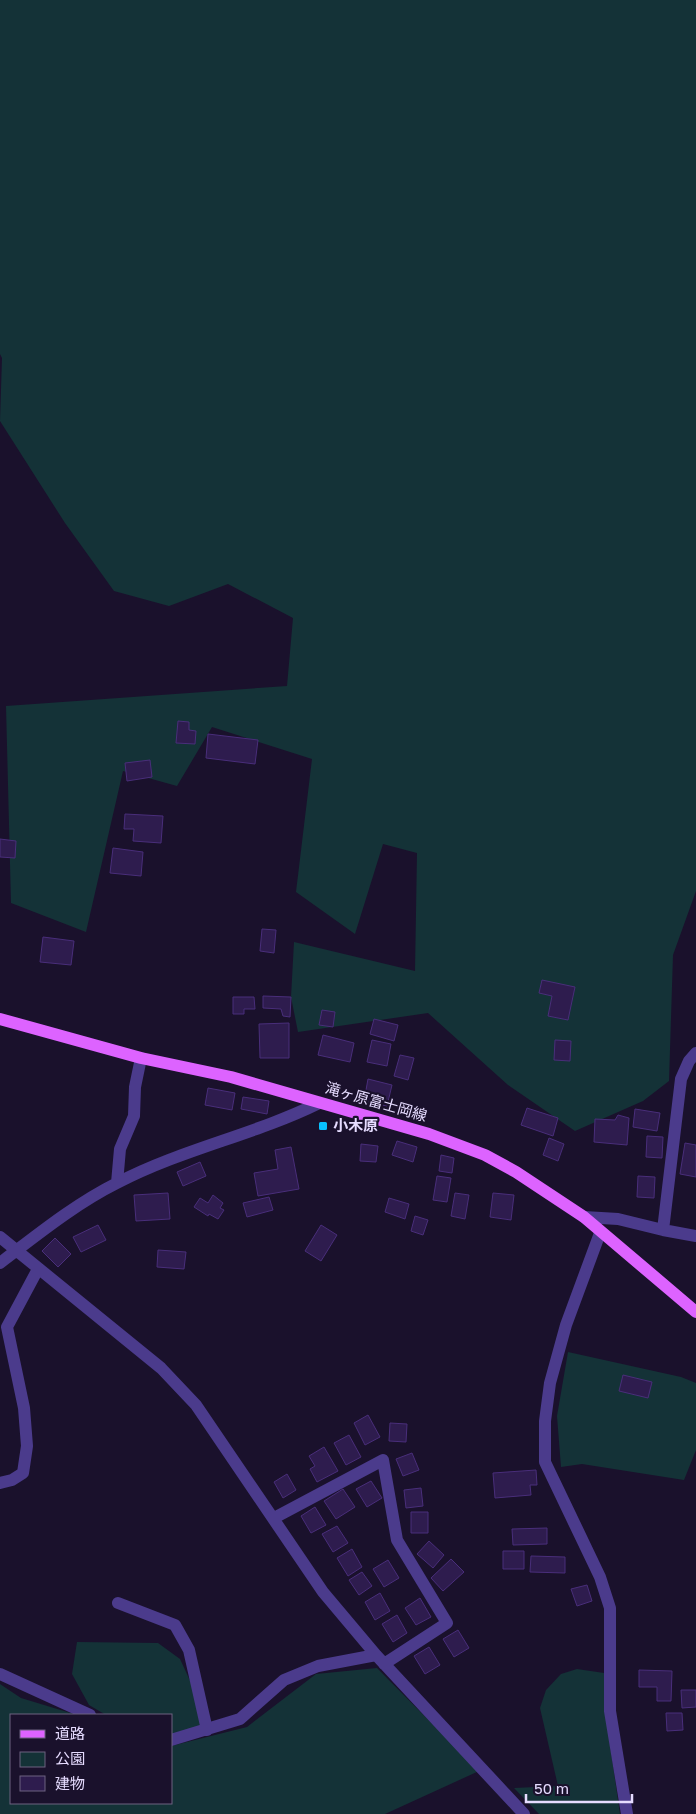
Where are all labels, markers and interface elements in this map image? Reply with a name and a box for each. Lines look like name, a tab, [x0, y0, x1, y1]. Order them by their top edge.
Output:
street label: 滝ヶ原富士岡線	[323, 1078, 429, 1124]
place label: 小木原	[333, 1116, 378, 1134]
marker: 小木原	[317, 1120, 329, 1132]
legend	[10, 1714, 172, 1804]
text: 道路	[55, 1724, 85, 1742]
text: 公園	[55, 1749, 85, 1767]
scale bar	[526, 1772, 632, 1804]
text: 建物	[55, 1774, 85, 1792]
text: 50 m	[534, 1779, 569, 1797]

